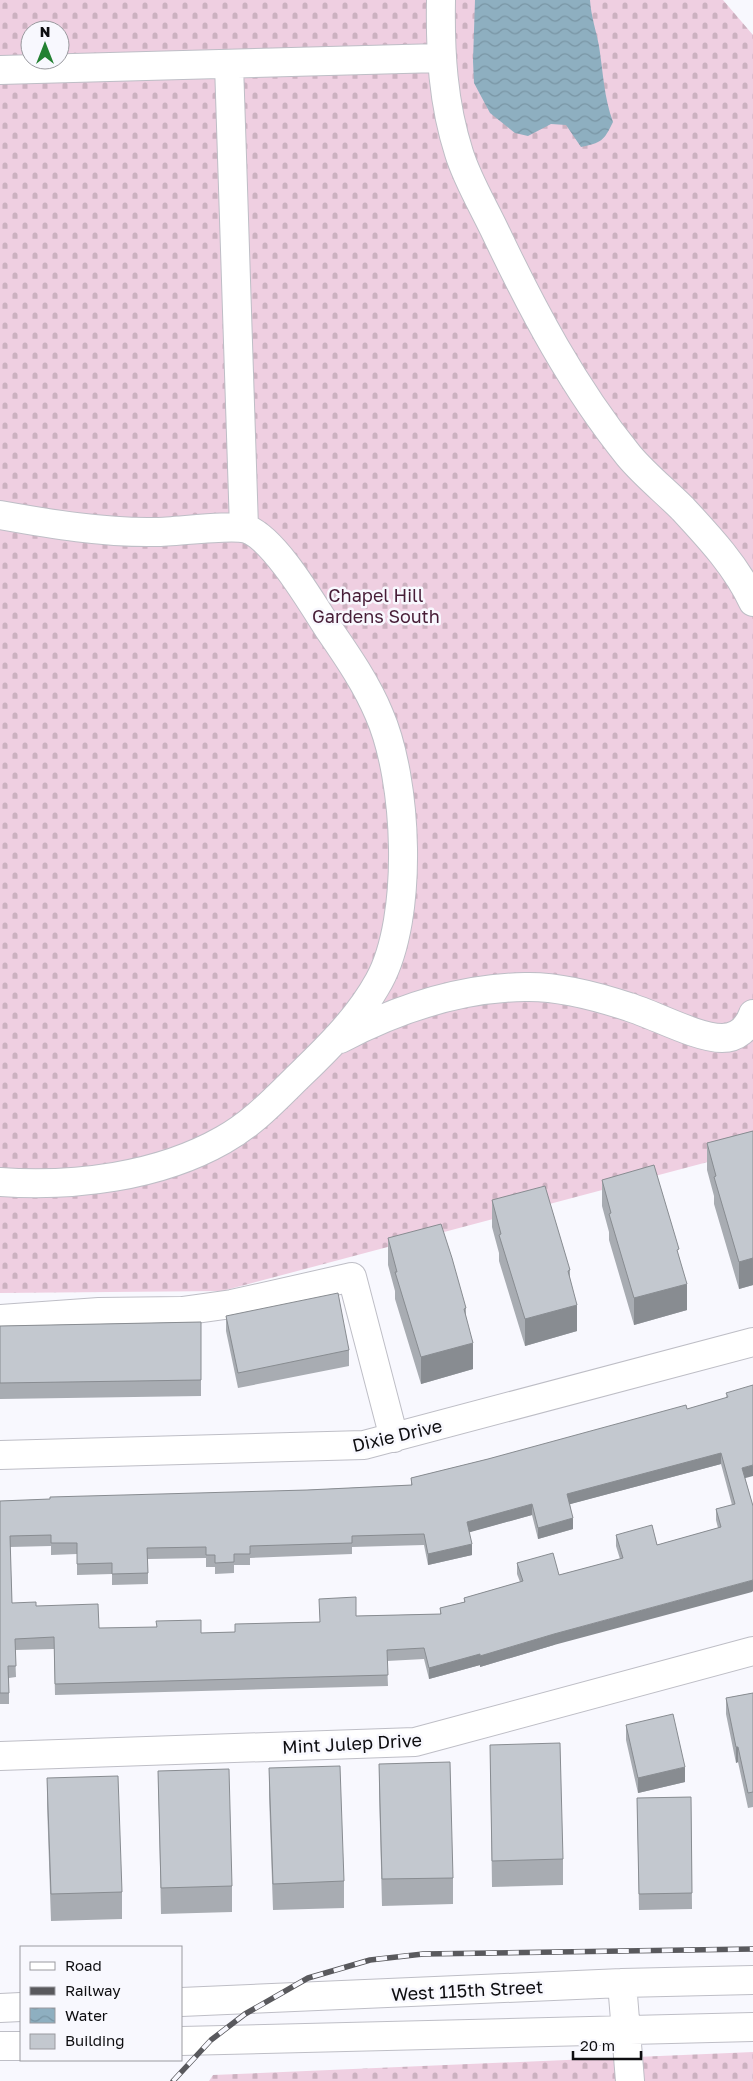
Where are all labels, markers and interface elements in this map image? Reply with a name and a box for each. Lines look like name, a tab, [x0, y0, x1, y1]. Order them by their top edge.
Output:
north arrow	[20, 20, 70, 70]
text: N	[40, 23, 50, 40]
park label: Chapel Hill Gardens South	[312, 584, 440, 627]
street label: Dixie Drive	[350, 1414, 444, 1456]
street label: Mint Julep Drive	[282, 1728, 422, 1758]
legend	[20, 1946, 182, 2061]
text: Road	[65, 1956, 102, 1974]
street label: West 115th Street	[390, 1975, 544, 2005]
text: Railway	[65, 1981, 121, 1999]
text: Water	[65, 2006, 108, 2024]
scale bar	[573, 2028, 640, 2060]
text: Building	[65, 2031, 125, 2049]
text: 20 m	[580, 2036, 615, 2054]

